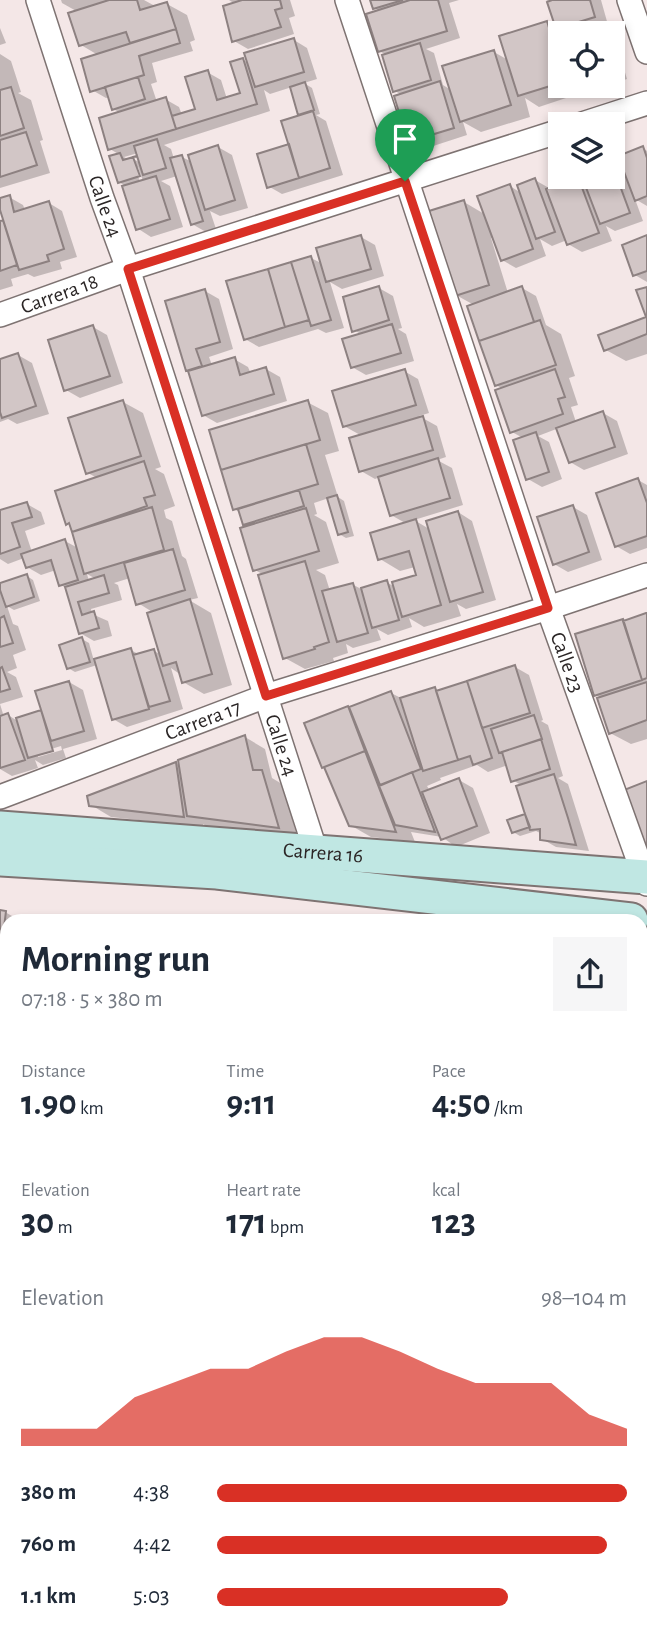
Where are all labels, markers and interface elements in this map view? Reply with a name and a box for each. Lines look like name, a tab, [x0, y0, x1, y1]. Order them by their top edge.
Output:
map controls	[548, 21, 625, 189]
button: locate	[548, 21, 625, 98]
pin	[375, 109, 435, 181]
button: layers	[548, 112, 625, 189]
icon: arrive	[386, 120, 424, 158]
street label: Calle 24	[85, 173, 126, 240]
street label: Carrera 18	[18, 270, 101, 317]
street label: Calle 23	[547, 629, 588, 695]
street label: Carrera 17	[162, 696, 244, 744]
street label: Calle 24	[262, 712, 301, 779]
street label: Carrera 16	[282, 839, 364, 866]
button: share	[553, 937, 627, 1011]
text: Morning run	[21, 941, 210, 979]
text: 07:18 · 5 × 380 m	[21, 988, 163, 1011]
text: Distance	[21, 1062, 85, 1081]
text: Time	[226, 1062, 264, 1081]
text: Pace	[432, 1062, 466, 1081]
text: 1.90	[21, 1086, 77, 1121]
text: 9:11	[226, 1086, 276, 1121]
text: 4:50	[432, 1086, 491, 1121]
text: km	[77, 1099, 104, 1118]
text: /km	[491, 1099, 523, 1118]
text: Elevation	[21, 1181, 90, 1200]
text: Heart rate	[226, 1181, 301, 1200]
text: kcal	[432, 1181, 461, 1200]
text: 30	[21, 1205, 54, 1240]
text: 171	[226, 1205, 267, 1240]
text: 123	[432, 1205, 476, 1240]
text: m	[54, 1218, 73, 1237]
text: bpm	[267, 1218, 304, 1237]
text: Elevation	[21, 1287, 104, 1310]
text: 98–104 m	[541, 1287, 627, 1310]
text: 380 m	[21, 1481, 76, 1504]
text: 4:38	[133, 1481, 170, 1504]
text: 760 m	[21, 1533, 76, 1556]
text: 4:42	[133, 1533, 171, 1556]
text: 1.1 km	[21, 1585, 76, 1608]
text: 5:03	[133, 1585, 170, 1608]

